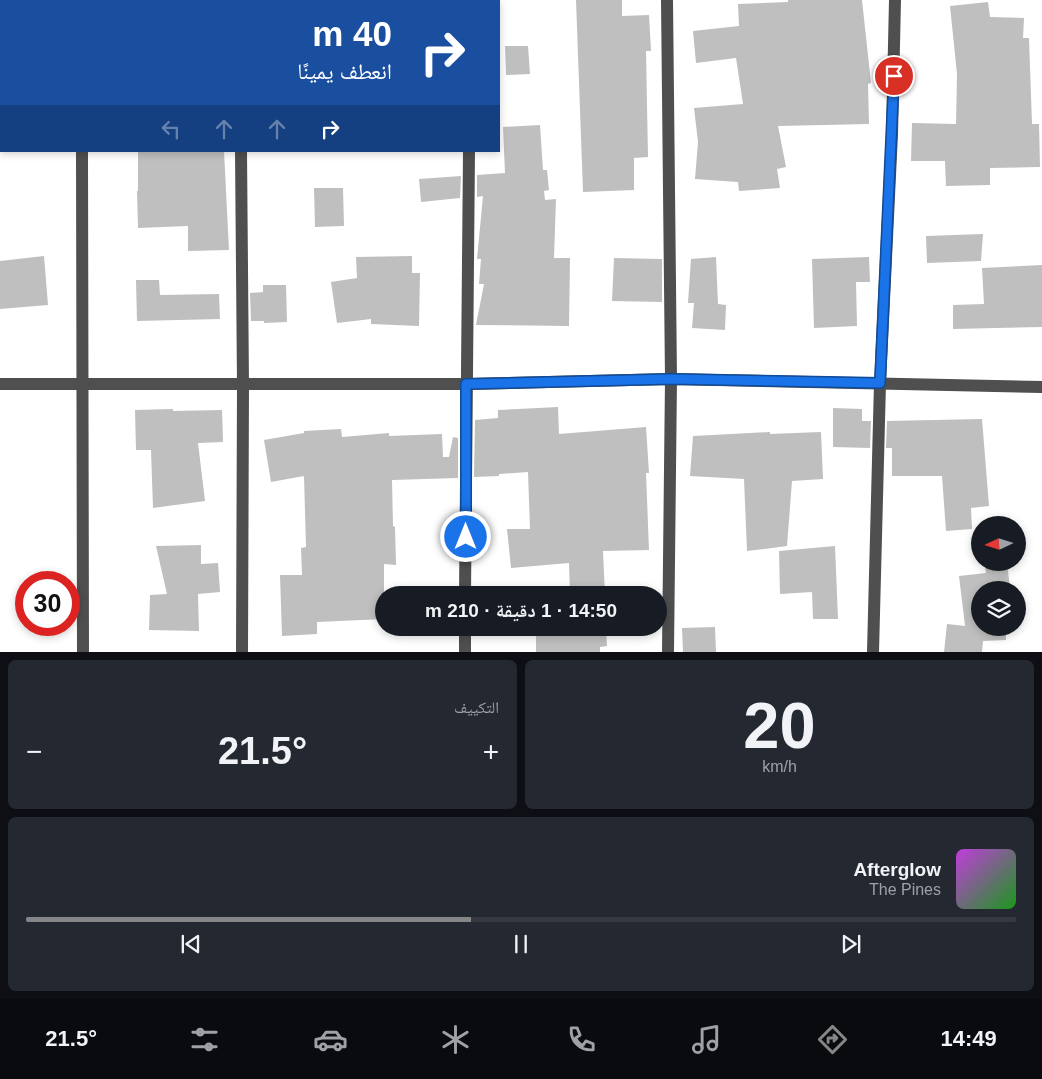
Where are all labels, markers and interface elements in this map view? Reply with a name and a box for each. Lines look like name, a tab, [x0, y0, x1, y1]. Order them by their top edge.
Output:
text: 40 m	[312, 14, 392, 53]
icon: right	[410, 20, 475, 85]
pin	[873, 55, 915, 97]
text: انعطف يمينًا	[297, 59, 392, 84]
icon: arrive	[880, 62, 908, 90]
icon: left	[157, 115, 185, 143]
icon: ahead	[210, 115, 238, 143]
icon: ahead	[263, 115, 291, 143]
icon: right	[316, 115, 344, 143]
position arrow	[439, 510, 491, 562]
north arrow	[971, 516, 1026, 571]
map controls	[971, 516, 1026, 636]
speed limit sign: 30	[15, 571, 80, 636]
button: layers	[971, 581, 1026, 636]
text: 14:50 · 1 دقيقة · 210 m	[425, 600, 617, 621]
text: 20	[743, 689, 816, 762]
text: التكييف	[454, 699, 499, 716]
text: 21.5°	[218, 730, 307, 772]
text: −	[26, 736, 42, 767]
text: +	[483, 736, 499, 767]
text: km/h	[762, 758, 797, 775]
text: Afterglow	[853, 859, 941, 880]
text: The Pines	[869, 881, 941, 898]
icon: previous	[177, 930, 205, 958]
icon: pause	[507, 930, 535, 958]
icon: next	[837, 930, 865, 958]
icon: filters	[187, 1022, 222, 1057]
icon: car	[313, 1022, 348, 1057]
icon: climate	[438, 1022, 473, 1057]
icon: phone	[564, 1022, 599, 1057]
icon: music	[689, 1022, 724, 1057]
icon: directions	[815, 1022, 850, 1057]
text: 21.5°	[45, 1026, 97, 1051]
text: 14:49	[940, 1026, 997, 1051]

